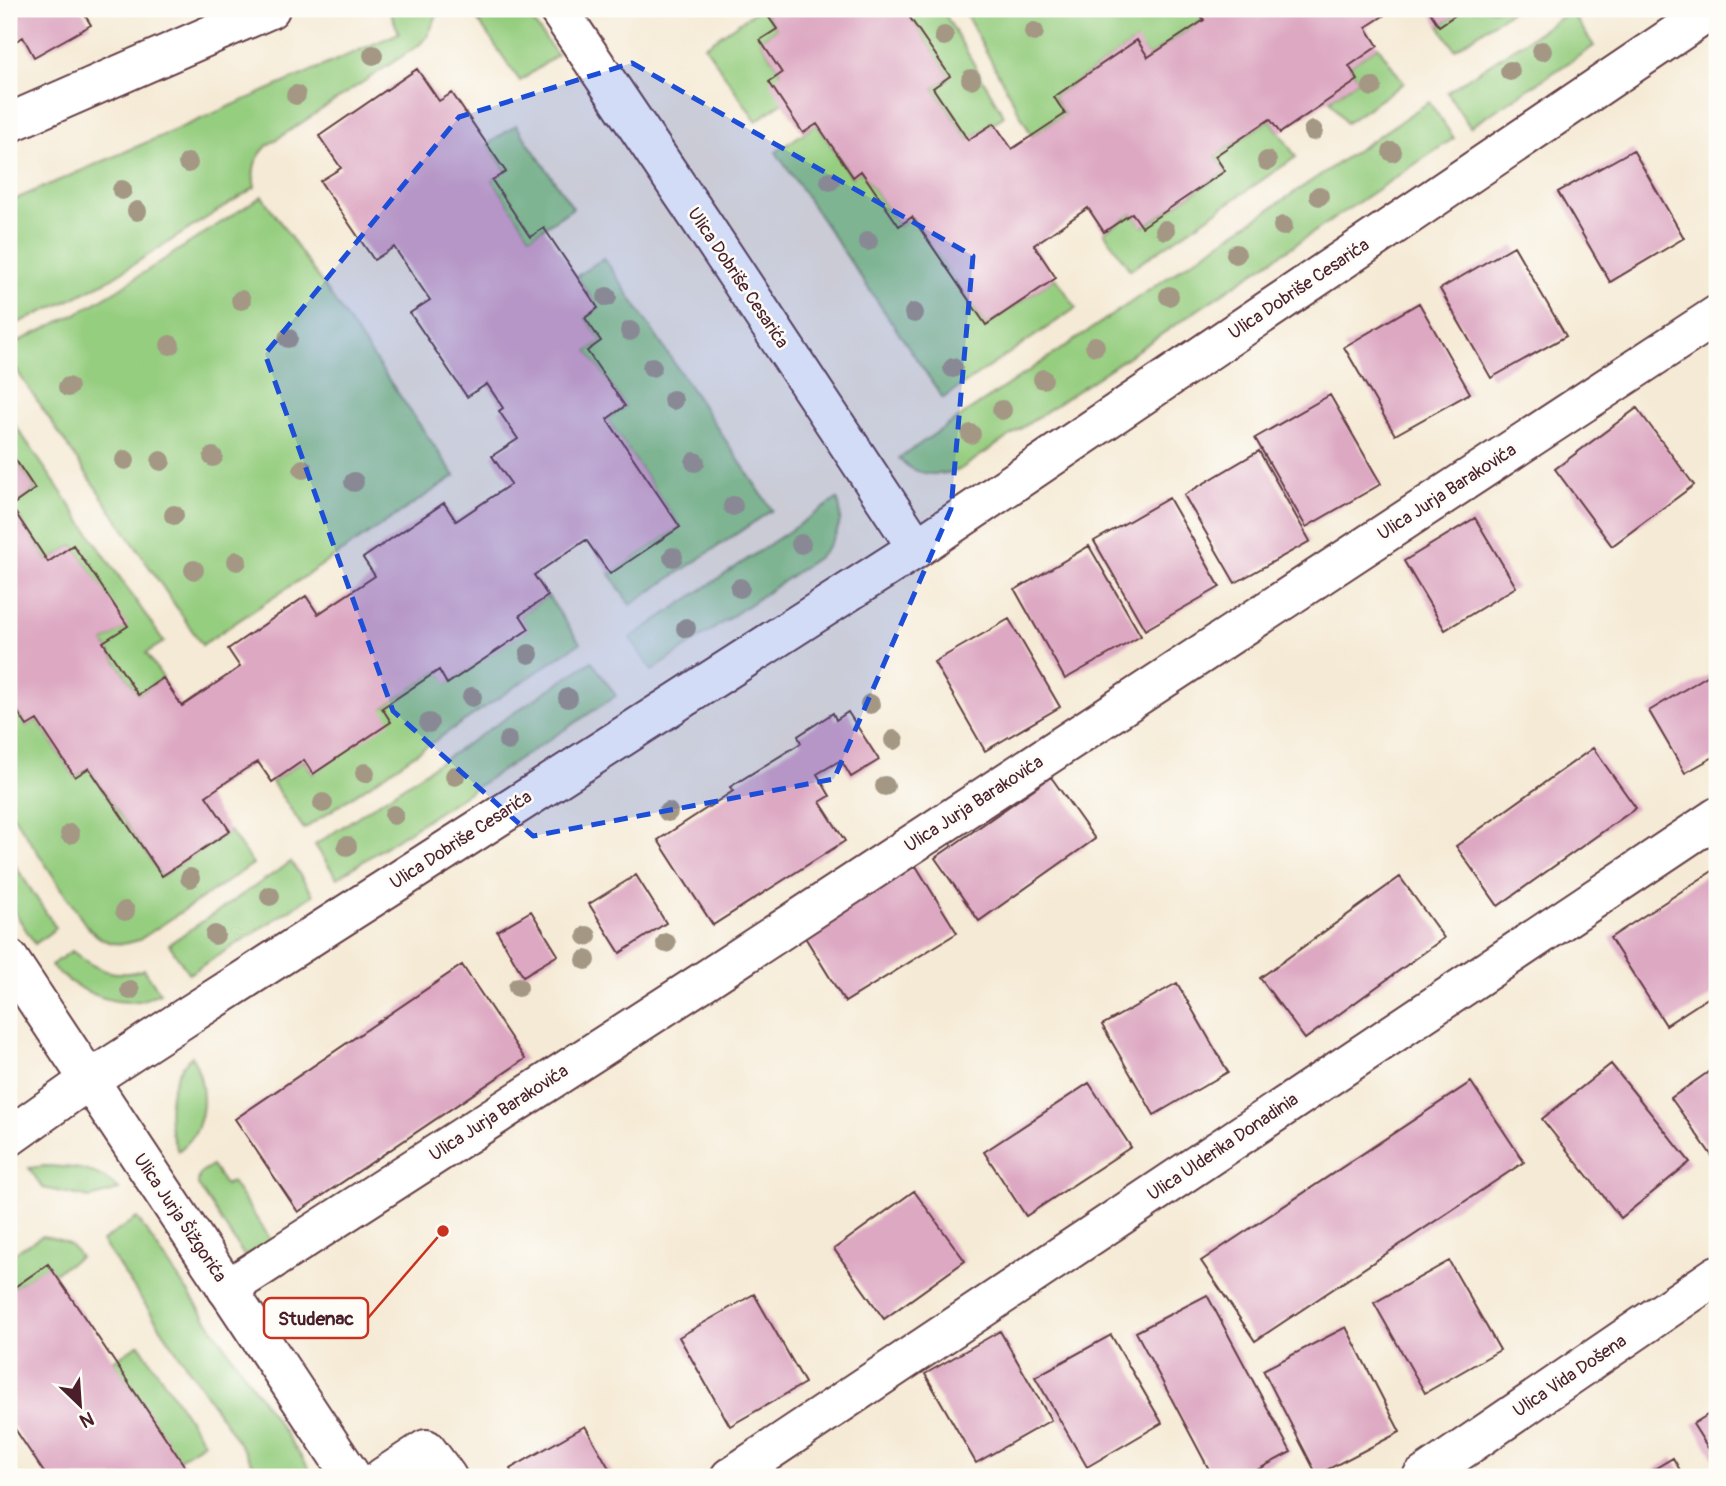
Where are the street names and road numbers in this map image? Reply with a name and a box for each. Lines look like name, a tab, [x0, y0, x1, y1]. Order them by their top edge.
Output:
street label: Ulica Dobriše Cesarića	[682, 203, 794, 353]
street label: Ulica Dobriše Cesarića	[1224, 233, 1374, 345]
street label: Ulica Jurja Barakovića	[1373, 439, 1521, 545]
street label: Ulica Jurja Barakovića	[900, 751, 1048, 857]
street label: Ulica Dobriše Cesarića	[386, 785, 536, 895]
street label: Ulica Jurja Barakovića	[425, 1060, 573, 1166]
street label: Ulica Ulderika Donadinia	[1143, 1088, 1303, 1206]
street label: Ulica Jurja Šižgorića	[128, 1149, 232, 1287]
street label: Ulica Vida Došena	[1509, 1330, 1631, 1422]

